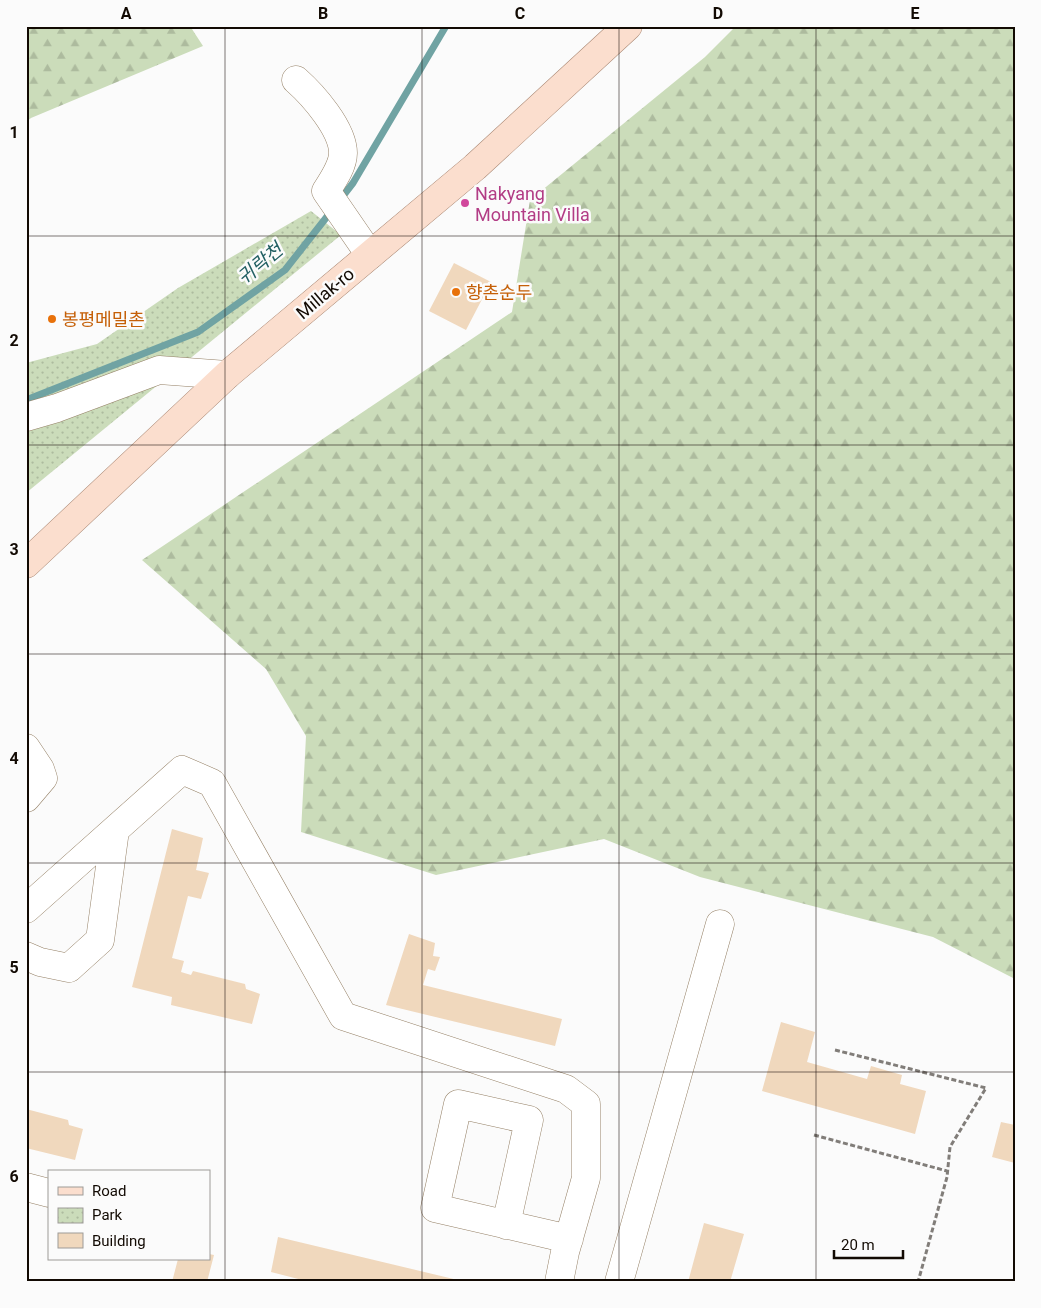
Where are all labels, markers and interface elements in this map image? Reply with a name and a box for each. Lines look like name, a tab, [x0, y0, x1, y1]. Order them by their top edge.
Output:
text: A	[121, 4, 132, 23]
text: B	[318, 4, 328, 23]
text: C	[515, 4, 525, 23]
text: D	[713, 4, 723, 23]
text: E	[911, 4, 920, 23]
text: 1	[9, 123, 19, 142]
place label: Nakyang Mountain Villa	[475, 183, 590, 225]
marker: Nakyang Mountain Villa	[459, 197, 471, 209]
water label: 귀락천	[233, 237, 289, 290]
street label: Millak-ro	[292, 263, 358, 323]
place label: 향촌순두	[466, 282, 532, 303]
marker: 향촌순두	[450, 286, 462, 298]
place label: 봉평메밀촌	[62, 309, 145, 330]
marker: 봉평메밀촌	[46, 313, 58, 325]
text: 2	[9, 331, 19, 350]
text: 3	[9, 540, 19, 559]
text: 4	[9, 749, 19, 768]
text: 5	[9, 958, 19, 977]
text: 6	[9, 1167, 19, 1186]
legend	[48, 1170, 210, 1260]
text: Road	[92, 1182, 126, 1200]
text: Park	[92, 1206, 123, 1224]
scale bar	[834, 1228, 902, 1260]
text: Building	[92, 1232, 146, 1250]
text: 20 m	[841, 1236, 875, 1254]

